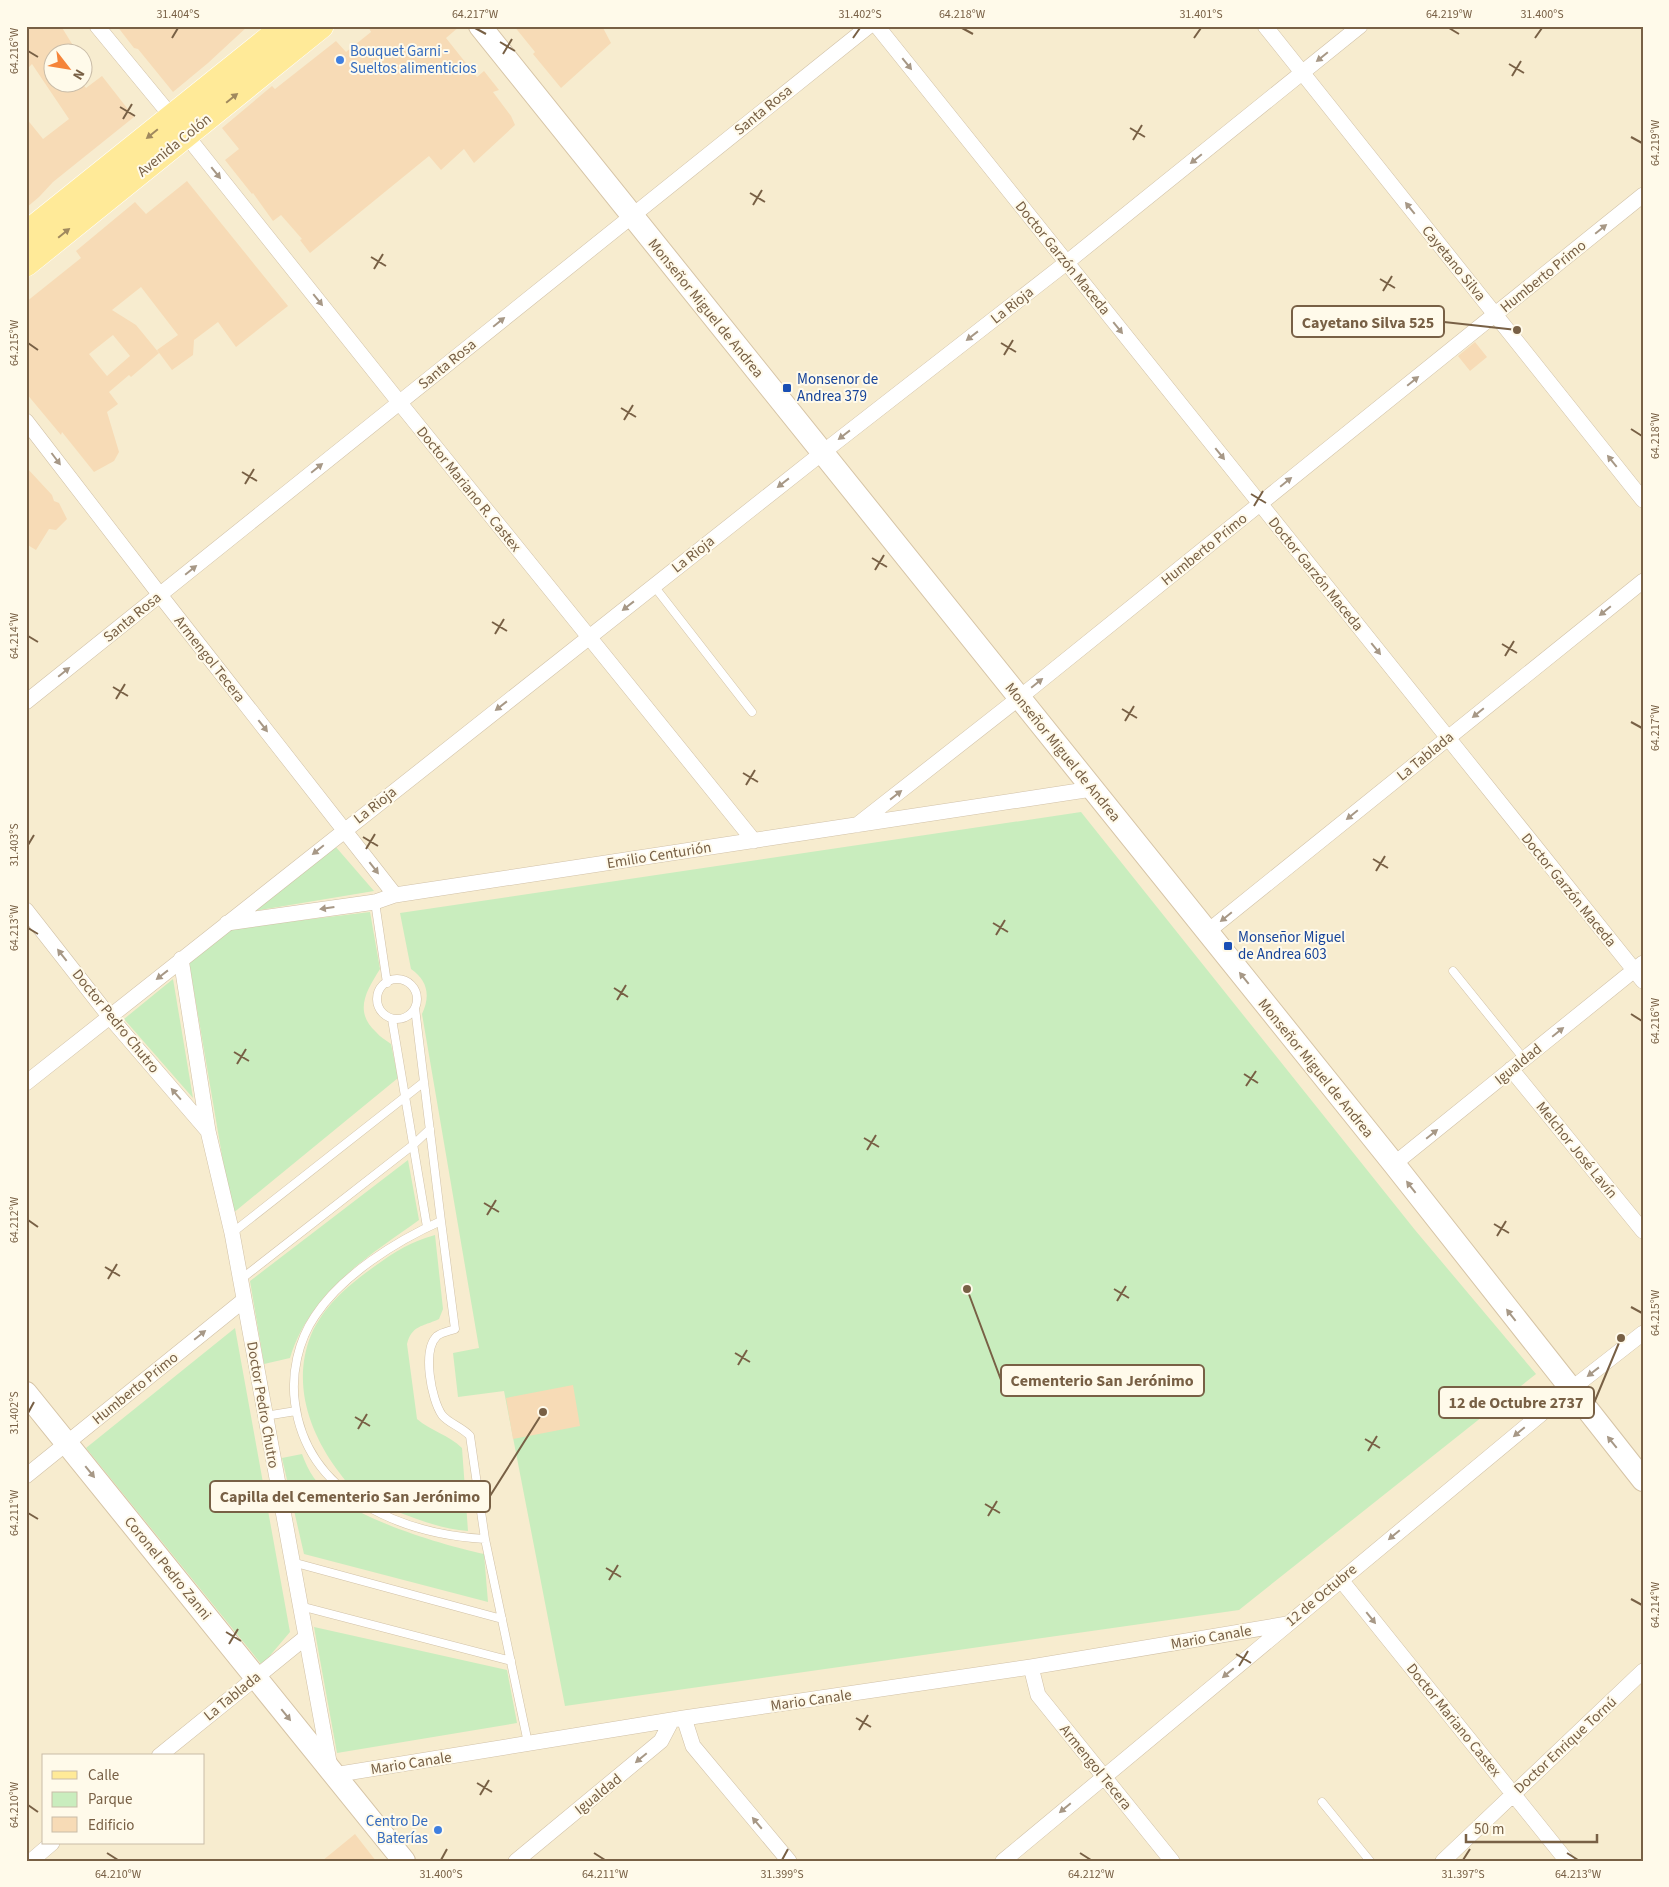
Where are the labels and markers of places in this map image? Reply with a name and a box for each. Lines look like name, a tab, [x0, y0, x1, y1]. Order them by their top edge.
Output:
place label: Bouquet Garni - Sueltos alimenticios	[350, 41, 477, 79]
marker: Bouquet Garni - Sueltos alimenticios	[334, 54, 346, 66]
callout: Cayetano Silva 525	[1292, 306, 1444, 337]
place label: Monsenor de Andrea 379	[797, 369, 878, 407]
marker: Monsenor de Andrea 379	[781, 382, 793, 394]
place label: Monseñor Miguel de Andrea 603	[1238, 927, 1345, 965]
marker: Monseñor Miguel de Andrea 603	[1222, 940, 1234, 952]
callout: Cementerio San Jerónimo	[1001, 1365, 1204, 1396]
callout: 12 de Octubre 2737	[1439, 1387, 1594, 1418]
callout: Capilla del Cementerio San Jerónimo	[210, 1481, 490, 1512]
place label: Centro De Baterías	[366, 1811, 428, 1849]
marker: Centro De Baterías	[432, 1824, 444, 1836]

